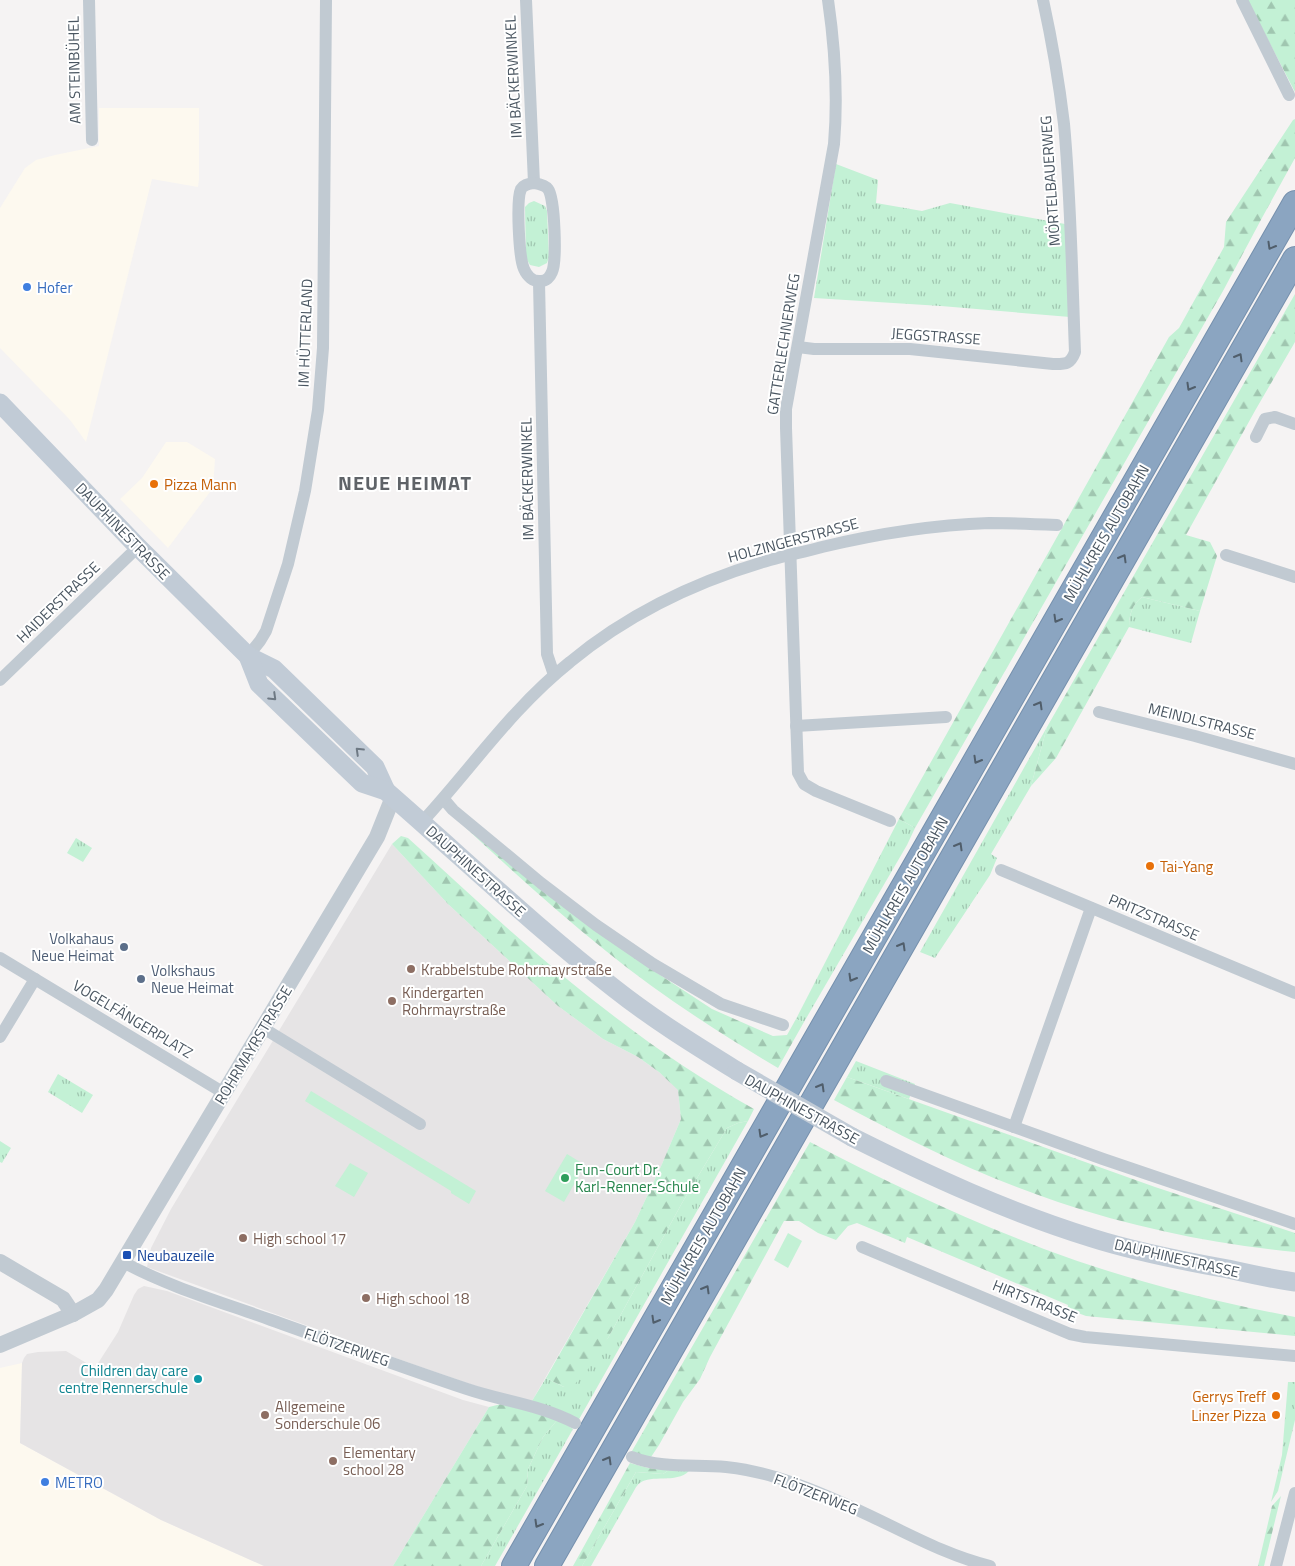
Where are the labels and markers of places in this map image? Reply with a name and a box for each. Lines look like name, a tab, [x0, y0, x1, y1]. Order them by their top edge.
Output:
place label: Hofer	[37, 276, 73, 299]
marker: Hofer	[21, 281, 33, 293]
place label: Pizza Mann	[164, 473, 237, 496]
marker: Pizza Mann	[148, 478, 160, 490]
place label: Tai-Yang	[1160, 855, 1214, 878]
marker: Tai-Yang	[1144, 860, 1156, 872]
place label: Volkahaus Neue Heimat	[31, 927, 115, 967]
marker: Volkahaus Neue Heimat	[118, 941, 130, 953]
place label: Krabbelstube Rohrmayrstraße	[421, 958, 612, 981]
place label: Volkshaus Neue Heimat	[151, 959, 234, 999]
marker: Krabbelstube Rohrmayrstraße	[405, 963, 417, 975]
marker: Volkshaus Neue Heimat	[135, 973, 147, 985]
place label: Kindergarten Rohrmayrstraße	[402, 981, 506, 1021]
marker: Kindergarten Rohrmayrstraße	[386, 995, 398, 1007]
place label: Fun-Court Dr. Karl-Renner-Schule	[575, 1158, 699, 1198]
marker: Fun-Court Dr. Karl-Renner-Schule	[559, 1172, 571, 1184]
place label: High school 17	[253, 1227, 346, 1250]
marker: High school 17	[237, 1232, 249, 1244]
place label: Neubauzeile	[137, 1244, 215, 1267]
marker: Neubauzeile	[121, 1249, 133, 1261]
place label: High school 18	[376, 1287, 469, 1310]
marker: High school 18	[360, 1292, 372, 1304]
place label: Children day care centre Rennerschule	[59, 1359, 188, 1399]
marker: Children day care centre Rennerschule	[192, 1373, 204, 1385]
place label: Gerrys Treff	[1192, 1385, 1266, 1408]
marker: Gerrys Treff	[1270, 1390, 1282, 1402]
place label: Allgemeine Sonderschule 06	[275, 1395, 380, 1435]
place label: Linzer Pizza	[1191, 1404, 1266, 1427]
marker: Allgemeine Sonderschule 06	[259, 1409, 271, 1421]
marker: Linzer Pizza	[1270, 1409, 1282, 1421]
place label: Elementary school 28	[343, 1441, 416, 1481]
marker: Elementary school 28	[327, 1455, 339, 1467]
place label: METRO	[55, 1471, 103, 1494]
marker: METRO	[39, 1476, 51, 1488]

